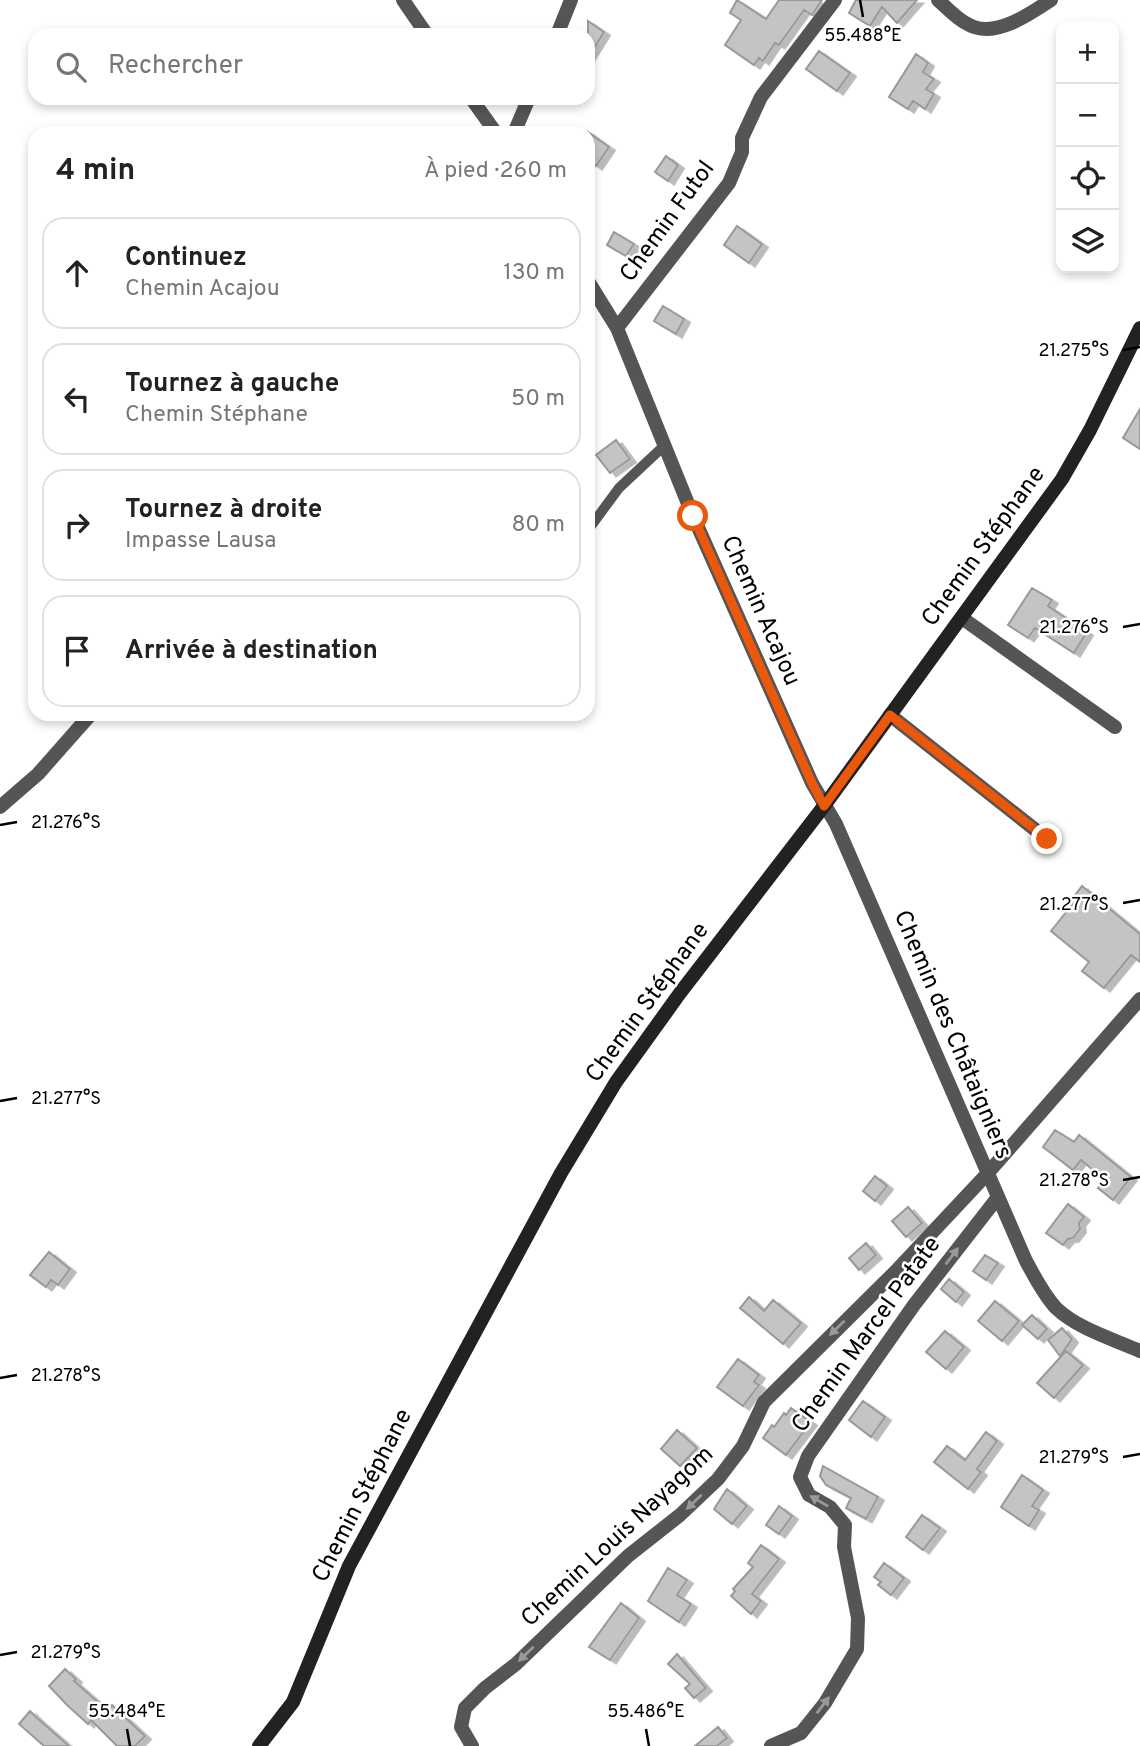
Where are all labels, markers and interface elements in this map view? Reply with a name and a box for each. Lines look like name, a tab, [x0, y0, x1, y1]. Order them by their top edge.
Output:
map controls	[1056, 21, 1119, 273]
button: +	[1056, 21, 1119, 84]
text: 55.488°E	[824, 25, 902, 48]
search box	[28, 28, 595, 105]
icon: search	[52, 48, 90, 86]
text: Rechercher	[108, 50, 243, 83]
button: −	[1056, 84, 1119, 147]
button: locate	[1056, 147, 1119, 210]
text: 4 min	[56, 153, 135, 190]
street label: Chemin Futol	[614, 155, 722, 289]
text: À pied · 260 m	[424, 157, 567, 186]
button: layers	[1056, 210, 1119, 273]
text: Continuez	[125, 242, 247, 275]
icon: ahead	[58, 254, 96, 292]
text: 130 m	[503, 259, 565, 288]
text: Chemin Acajou	[125, 275, 280, 304]
text: 21.275°S	[1038, 340, 1110, 363]
text: Tournez à gauche	[125, 368, 339, 401]
icon: left	[58, 380, 96, 418]
text: 50 m	[511, 385, 565, 414]
text: Chemin Stéphane	[125, 401, 308, 430]
street label: Chemin Stéphane	[916, 461, 1052, 633]
text: Tournez à droite	[125, 494, 322, 527]
route start	[677, 500, 708, 531]
icon: right	[58, 506, 96, 544]
text: 80 m	[512, 511, 565, 540]
text: Impasse Lausa	[125, 527, 276, 556]
street label: Chemin Acajou	[713, 531, 807, 691]
text: 21.276°S	[1039, 617, 1109, 640]
icon: arrive	[58, 632, 96, 670]
text: Arrivée à destination	[125, 635, 378, 668]
text: 21.276°S	[31, 812, 101, 835]
route end	[1031, 823, 1062, 854]
text: 21.277°S	[1039, 894, 1109, 917]
street label: Chemin des Châtaigniers	[886, 906, 1018, 1164]
street label: Chemin Stéphane	[580, 917, 716, 1089]
text: 21.277°S	[31, 1088, 101, 1111]
text: 21.278°S	[1039, 1170, 1109, 1193]
street label: Chemin Marcel Patate	[786, 1231, 948, 1439]
one-way arrow	[944, 1247, 958, 1265]
one-way arrow	[829, 1319, 846, 1336]
text: 21.278°S	[31, 1365, 101, 1388]
street label: Chemin Stéphane	[306, 1404, 420, 1588]
street label: Chemin Louis Nayagom	[515, 1440, 721, 1634]
text: 21.279°S	[1039, 1447, 1109, 1470]
one-way arrow	[686, 1493, 703, 1509]
one-way arrow	[810, 1495, 829, 1507]
text: 21.279°S	[31, 1642, 101, 1665]
one-way arrow	[518, 1646, 535, 1662]
one-way arrow	[815, 1696, 829, 1714]
text: 55.484°E	[88, 1701, 166, 1724]
text: 55.486°E	[607, 1701, 685, 1724]

